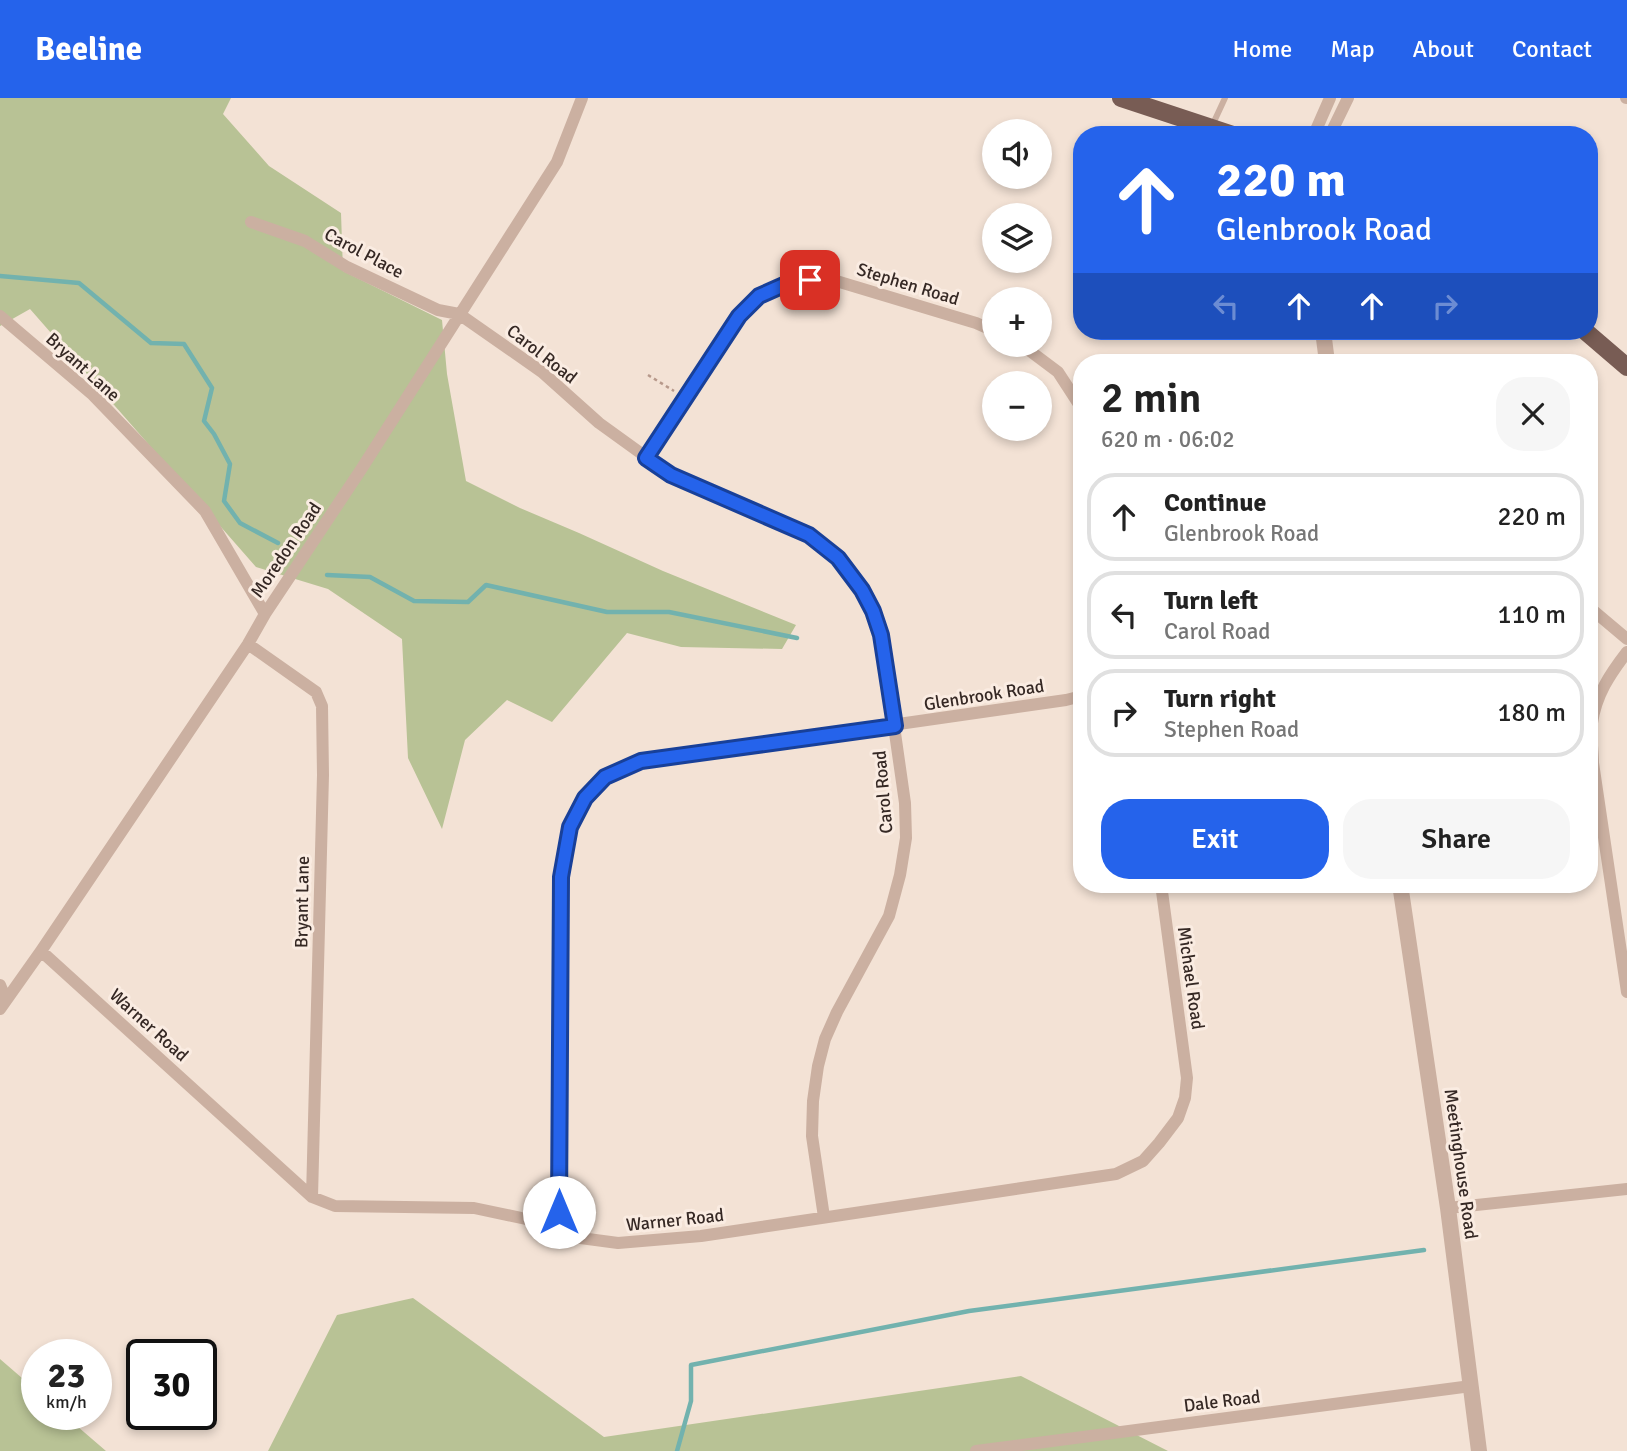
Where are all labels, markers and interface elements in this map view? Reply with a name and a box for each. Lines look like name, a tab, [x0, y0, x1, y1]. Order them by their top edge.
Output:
text: Beeline	[35, 29, 142, 70]
text: Home	[1232, 34, 1292, 64]
text: Map	[1330, 34, 1375, 64]
text: About	[1413, 34, 1474, 64]
text: Contact	[1512, 34, 1592, 64]
map controls	[982, 119, 1052, 441]
button: sound	[982, 119, 1052, 189]
text: 220 m	[1216, 150, 1346, 210]
icon: ahead	[1101, 154, 1192, 245]
button: layers	[982, 203, 1052, 273]
text: Glenbrook Road	[1216, 210, 1432, 249]
street label: Carol Place	[321, 223, 407, 283]
pin	[780, 250, 840, 310]
street label: Stephen Road	[854, 258, 962, 310]
icon: arrive	[791, 261, 829, 299]
button: +	[982, 287, 1052, 357]
icon: left	[1207, 287, 1245, 325]
icon: ahead	[1280, 287, 1318, 325]
icon: ahead	[1353, 287, 1391, 325]
icon: right	[1426, 287, 1464, 325]
street label: Carol Road	[502, 320, 582, 388]
street label: Bryant Lane	[41, 328, 125, 406]
button: −	[982, 371, 1052, 441]
text: 2 min	[1101, 373, 1202, 424]
button: close	[1496, 377, 1570, 451]
text: 620 m · 06:02	[1101, 425, 1235, 454]
text: Continue	[1164, 487, 1266, 519]
street label: Moredon Road	[246, 498, 326, 602]
icon: ahead	[1105, 498, 1143, 536]
text: 220 m	[1497, 501, 1566, 533]
text: Glenbrook Road	[1164, 519, 1319, 548]
text: Turn left	[1164, 585, 1258, 617]
icon: left	[1105, 596, 1143, 634]
text: 110 m	[1497, 599, 1566, 631]
text: Carol Road	[1164, 617, 1270, 646]
street label: Glenbrook Road	[922, 675, 1046, 715]
text: Turn right	[1164, 683, 1276, 715]
icon: right	[1105, 694, 1143, 732]
text: 180 m	[1497, 697, 1566, 729]
text: Stephen Road	[1164, 715, 1299, 744]
street label: Carol Road	[868, 750, 898, 834]
button: Exit	[1101, 799, 1329, 879]
button: Share	[1343, 799, 1570, 879]
street label: Bryant Lane	[290, 856, 314, 948]
street label: Michael Road	[1173, 925, 1209, 1031]
street label: Warner Road	[105, 984, 193, 1066]
street label: Meetinghouse Road	[1440, 1087, 1482, 1241]
position arrow	[522, 1175, 596, 1249]
street label: Warner Road	[625, 1204, 725, 1236]
speed limit sign: 30	[126, 1339, 217, 1430]
text: 23	[48, 1354, 85, 1397]
street label: Dale Road	[1182, 1385, 1262, 1417]
text: km/h	[46, 1391, 87, 1413]

